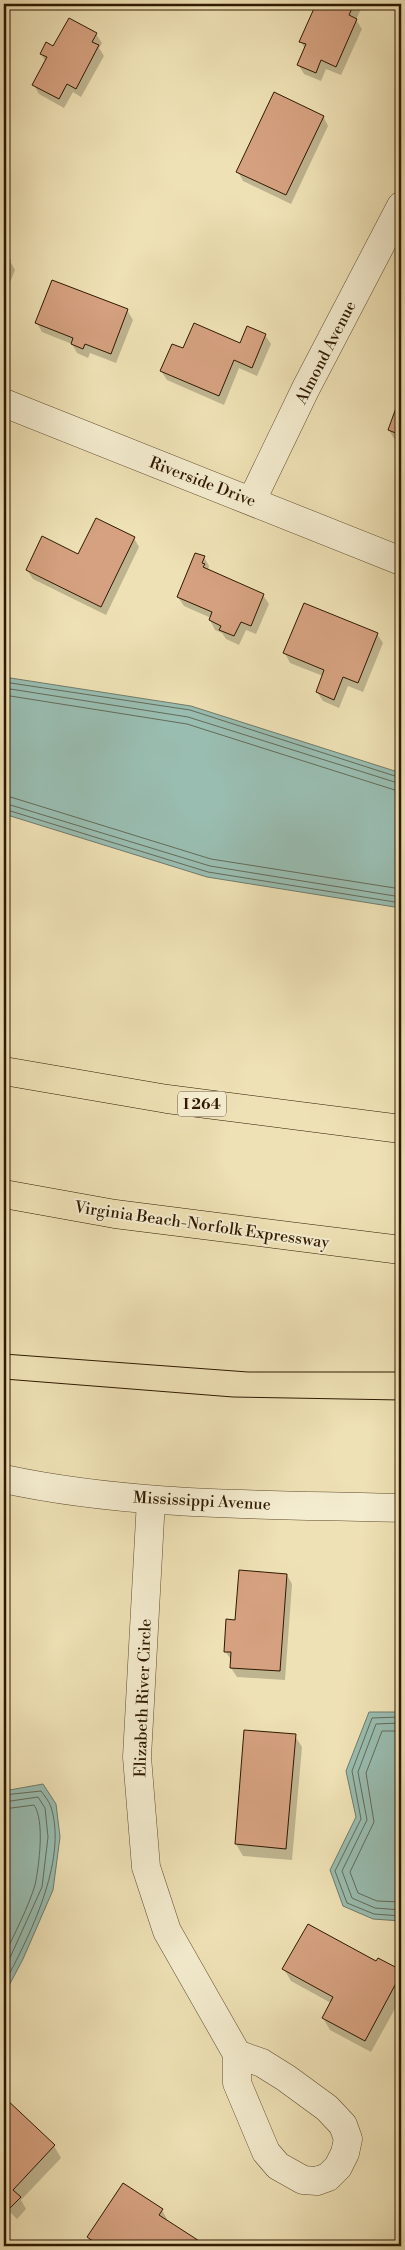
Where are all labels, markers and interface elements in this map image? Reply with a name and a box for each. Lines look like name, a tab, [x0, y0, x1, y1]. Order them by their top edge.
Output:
street label: Almond Avenue	[291, 297, 361, 408]
street label: Riverside Drive	[147, 452, 259, 511]
road number: I 264	[178, 1092, 226, 1116]
street label: Virginia Beach-Norfolk Expressway	[72, 1197, 331, 1253]
street label: Mississippi Avenue	[133, 1487, 271, 1515]
street label: Elizabeth River Circle	[130, 1618, 156, 1778]

